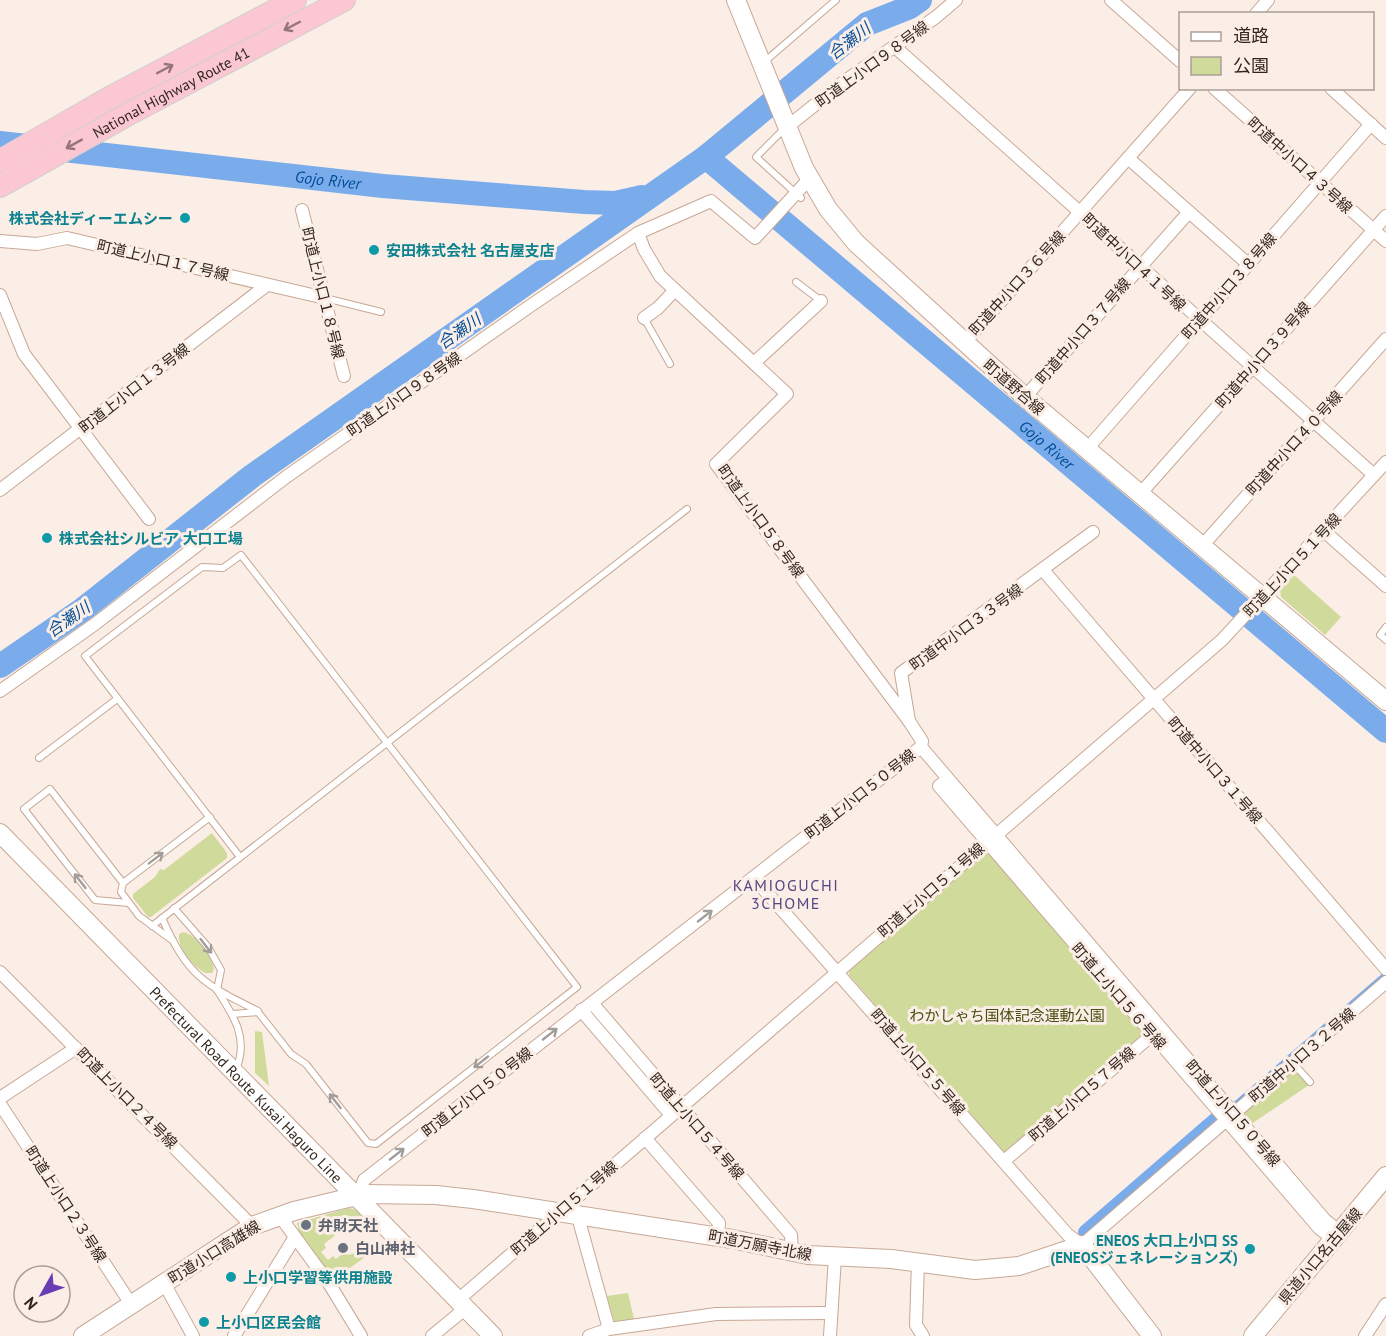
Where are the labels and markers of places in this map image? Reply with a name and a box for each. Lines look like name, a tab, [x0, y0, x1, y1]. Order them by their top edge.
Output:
place label: 株式会社ディーエムシー	[9, 209, 173, 228]
marker: 株式会社ディーエムシー	[178, 211, 192, 225]
place label: 安田株式会社 名古屋支店	[386, 241, 555, 260]
marker: 安田株式会社 名古屋支店	[367, 243, 381, 257]
place label: 株式会社シルビア 大口工場	[59, 529, 243, 548]
marker: 株式会社シルビア 大口工場	[40, 531, 54, 545]
place label: 弁財天社	[318, 1216, 378, 1235]
marker: 弁財天社	[299, 1218, 313, 1232]
place label: ENEOS 大口上小口 SS (ENEOSジェネレーションズ)	[1050, 1231, 1238, 1267]
place label: 白山神社	[355, 1239, 415, 1258]
marker: 白山神社	[336, 1241, 350, 1255]
marker: ENEOS 大口上小口 SS (ENEOSジェネレーションズ)	[1243, 1242, 1257, 1256]
place label: 上小口学習等供用施設	[243, 1268, 393, 1287]
marker: 上小口学習等供用施設	[224, 1270, 238, 1284]
place label: 上小口区民会館	[216, 1313, 321, 1332]
marker: 上小口区民会館	[197, 1315, 211, 1329]

